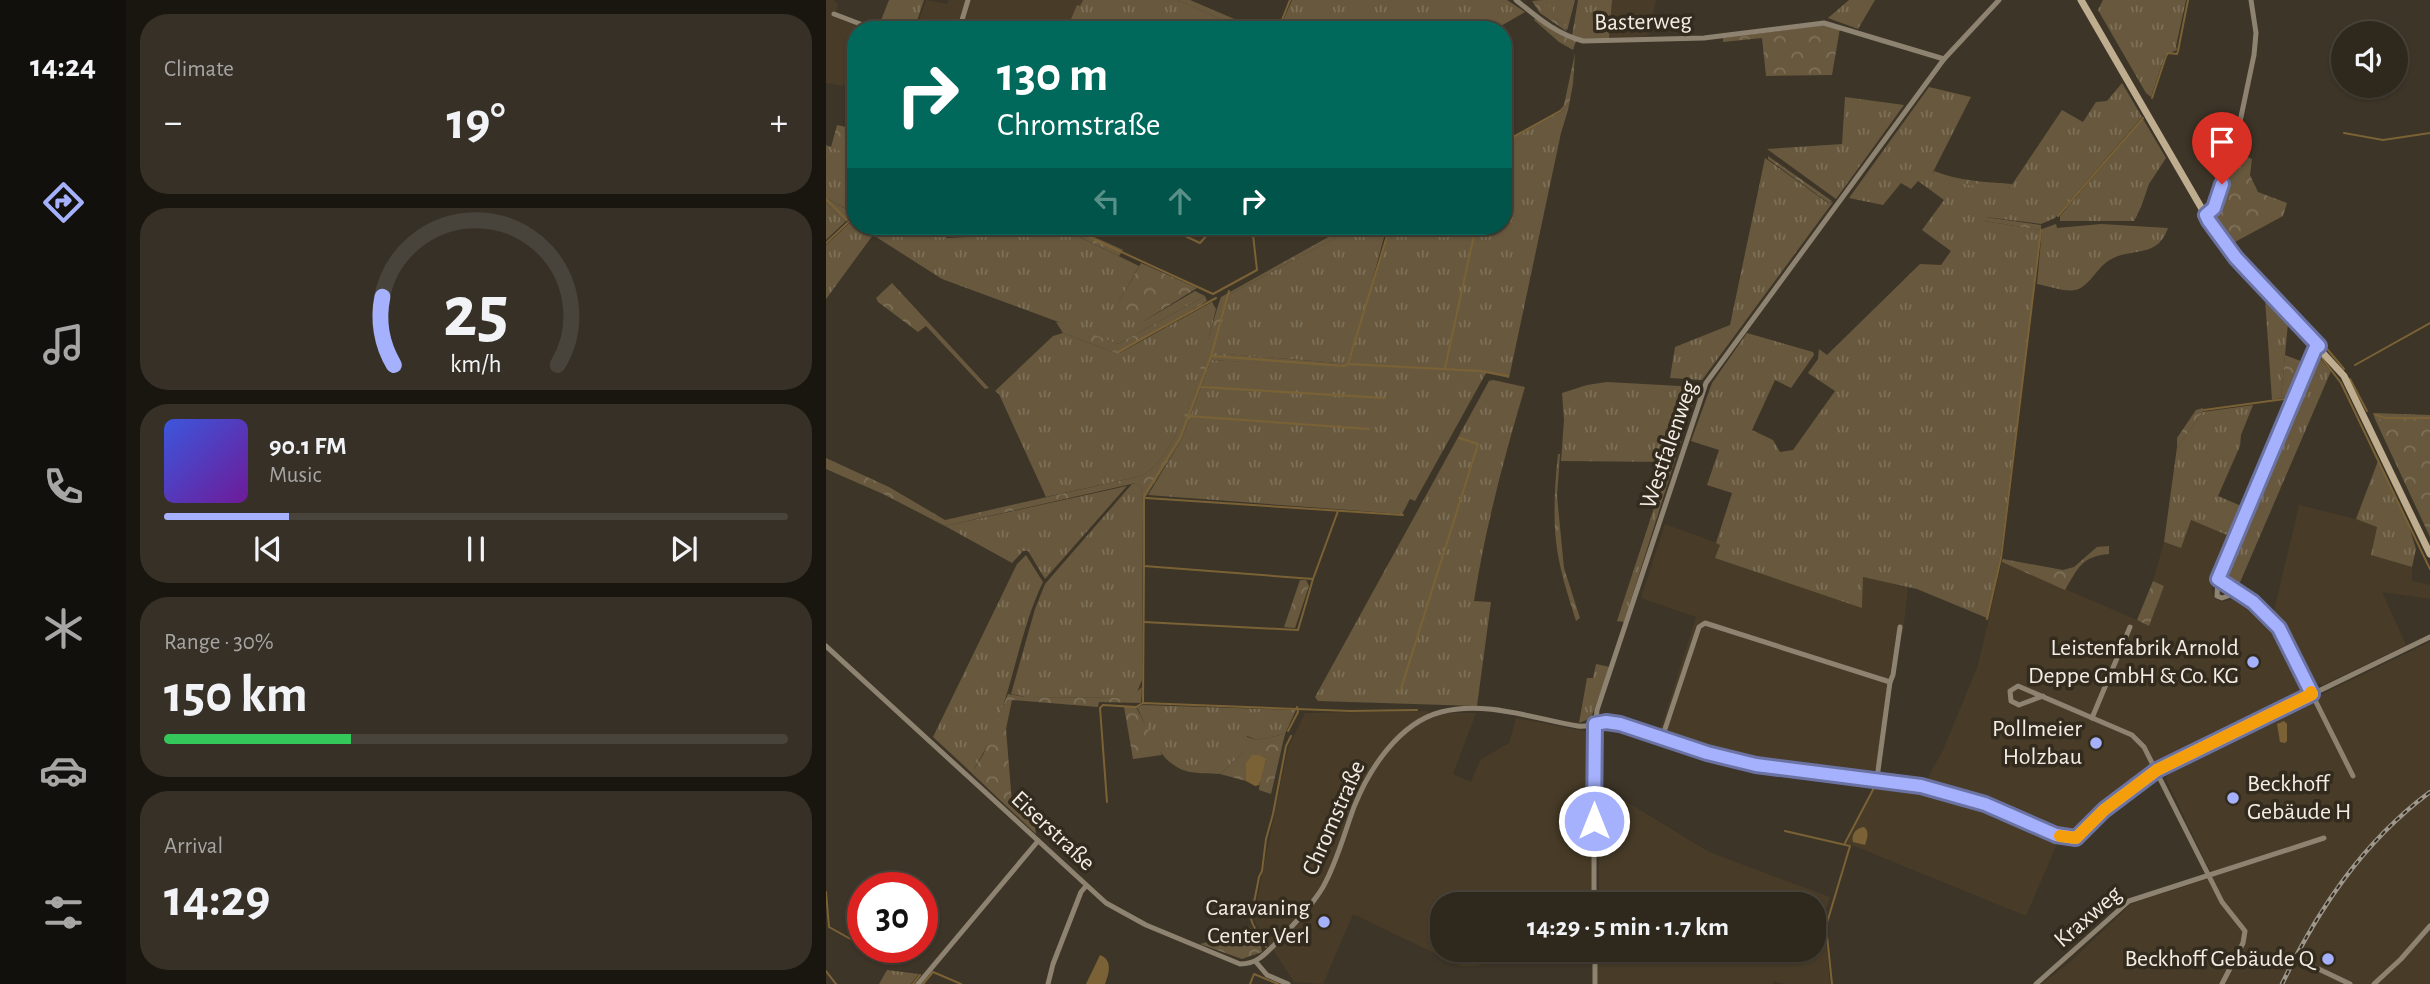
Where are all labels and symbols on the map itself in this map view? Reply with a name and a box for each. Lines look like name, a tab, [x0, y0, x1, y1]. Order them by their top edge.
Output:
street label: Basterweg	[1594, 9, 1692, 35]
pin	[2192, 112, 2252, 184]
street label: Westfalenweg	[1636, 378, 1702, 512]
place label: Leistenfabrik Arnold Deppe GmbH & Co. KG	[2028, 636, 2239, 688]
marker: Leistenfabrik Arnold Deppe GmbH & Co. KG	[2245, 654, 2261, 670]
place label: Pollmeier Holzbau	[1992, 717, 2082, 769]
marker: Pollmeier Holzbau	[2088, 735, 2104, 751]
street label: Chromstraße	[1298, 757, 1370, 879]
place label: Beckhoff Gebäude H	[2247, 772, 2352, 824]
position arrow	[1557, 784, 1631, 858]
street label: Eiserstraße	[1007, 787, 1099, 875]
marker: Beckhoff Gebäude H	[2225, 790, 2241, 806]
speed limit sign: 30	[847, 872, 938, 963]
street label: Kraxweg	[2050, 881, 2126, 952]
place label: Caravaning Center Verl	[1206, 896, 1310, 948]
marker: Caravaning Center Verl	[1316, 914, 1332, 930]
place label: Beckhoff Gebäude Q	[2124, 947, 2317, 971]
marker: Beckhoff Gebäude Q	[2320, 951, 2336, 967]

